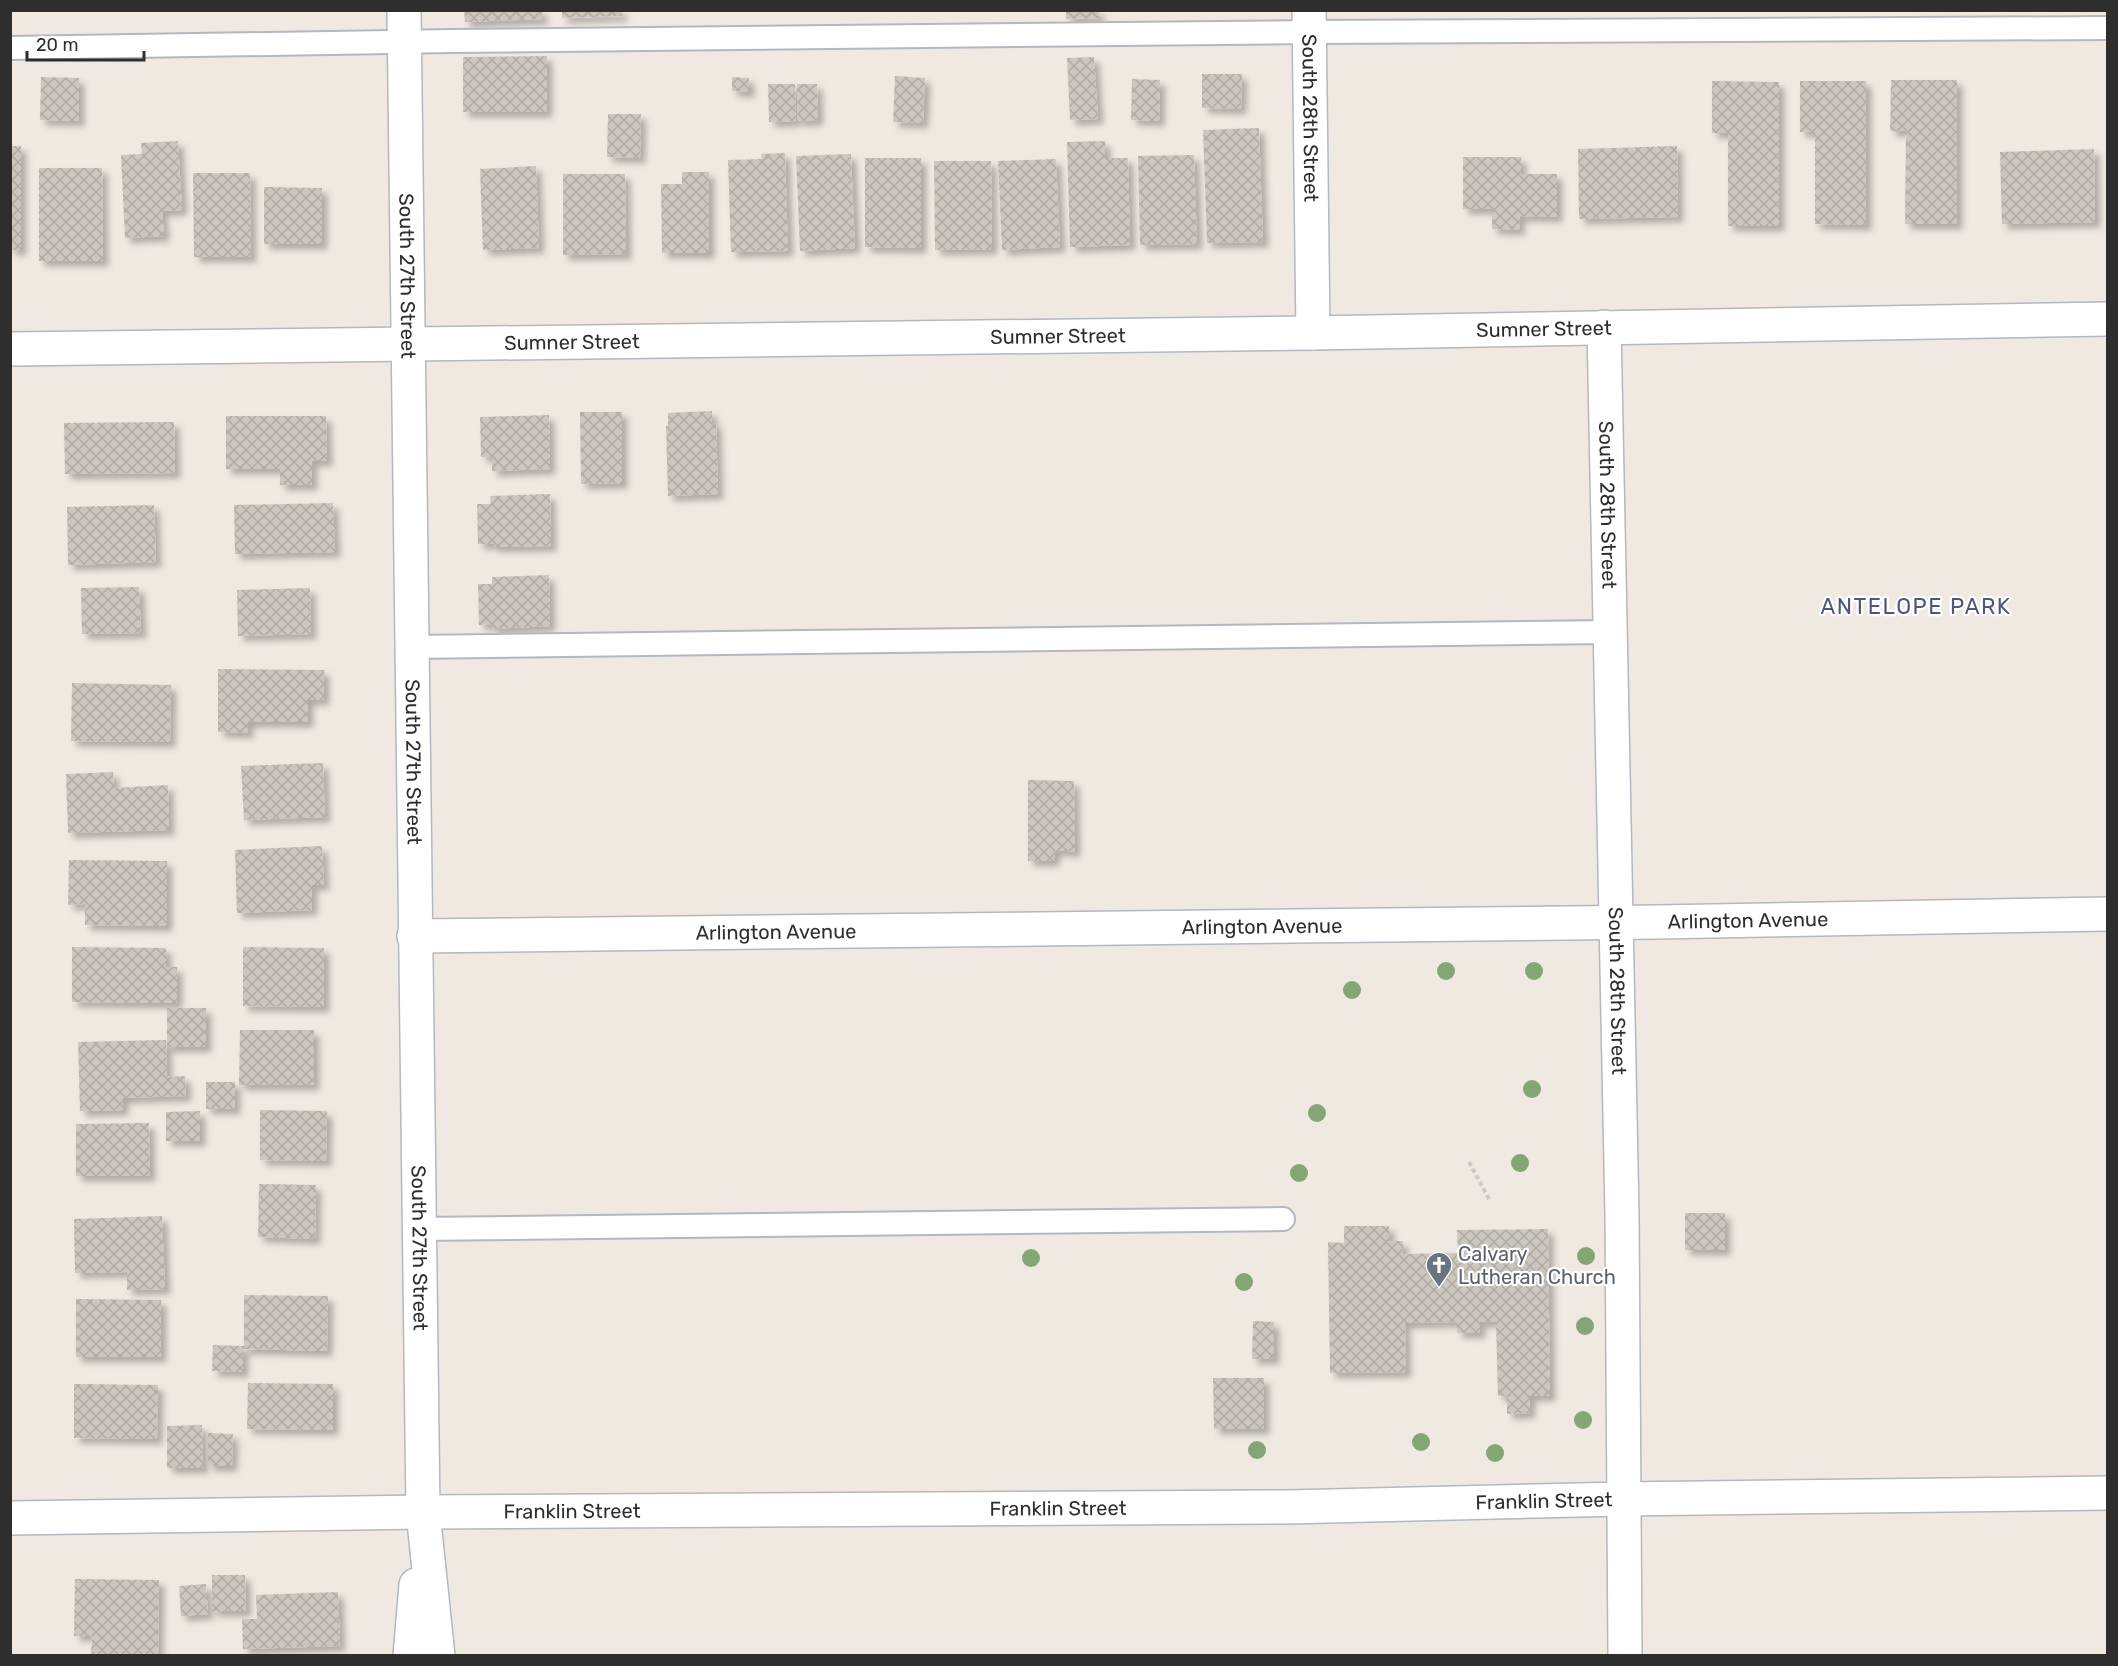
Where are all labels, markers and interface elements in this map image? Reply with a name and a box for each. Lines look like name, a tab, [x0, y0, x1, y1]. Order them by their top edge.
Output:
scale bar	[27, 24, 144, 62]
text: 20 m	[36, 34, 78, 56]
street label: South 28th Street	[1297, 34, 1323, 202]
street label: South 27th Street	[394, 193, 420, 359]
street label: Sumner Street	[1476, 316, 1612, 342]
street label: Sumner Street	[990, 323, 1126, 349]
street label: Sumner Street	[504, 329, 640, 355]
street label: South 28th Street	[1594, 421, 1621, 589]
district label: ANTELOPE PARK	[1820, 593, 2012, 620]
street label: South 27th Street	[400, 679, 427, 845]
street label: South 28th Street	[1604, 907, 1631, 1075]
street label: Arlington Avenue	[1667, 907, 1828, 934]
street label: Arlington Avenue	[1181, 914, 1342, 939]
street label: Arlington Avenue	[695, 919, 856, 945]
street label: South 27th Street	[407, 1165, 433, 1331]
place label: Calvary Lutheran Church	[1458, 1242, 1616, 1289]
church icon: Calvary Lutheran Church	[1424, 1250, 1454, 1288]
street label: Franklin Street	[1475, 1487, 1613, 1515]
street label: Franklin Street	[989, 1496, 1127, 1521]
street label: Franklin Street	[503, 1499, 641, 1524]

